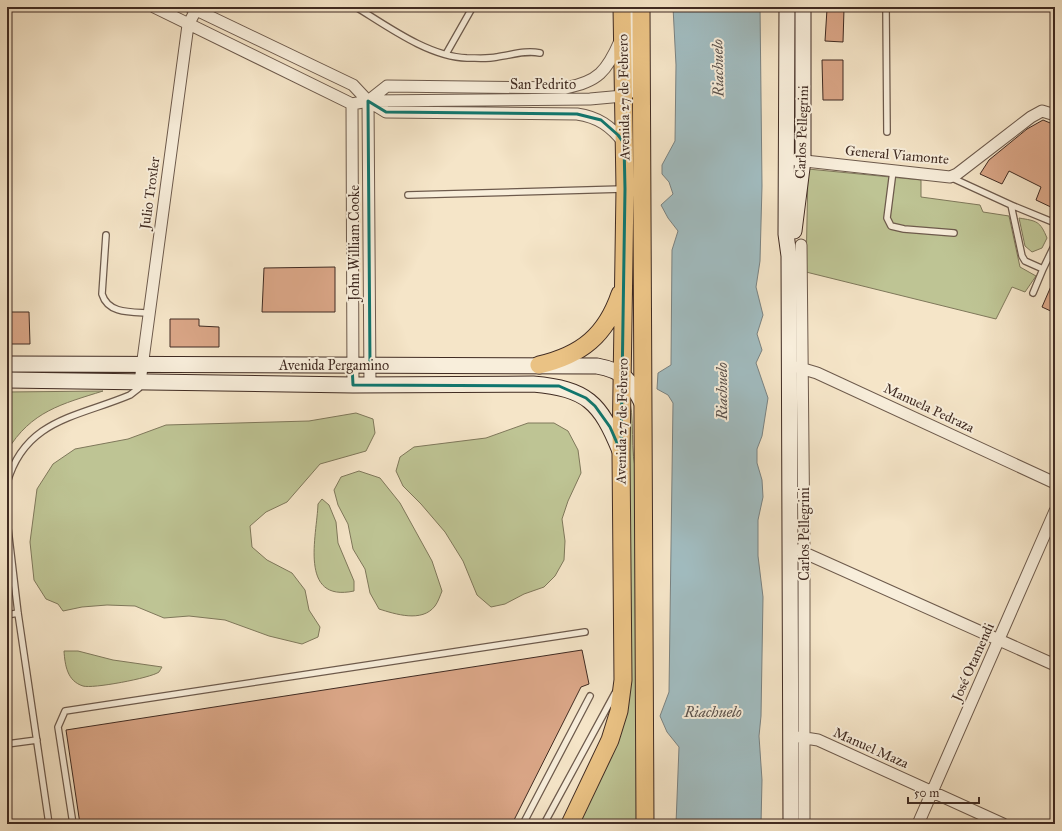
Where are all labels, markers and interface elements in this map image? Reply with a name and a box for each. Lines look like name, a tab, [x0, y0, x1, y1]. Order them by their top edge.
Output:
street label: Avenida 27 de Febrero	[614, 34, 634, 161]
water label: Riachuelo	[708, 39, 728, 98]
street label: San Pedrito	[510, 76, 576, 93]
street label: Carlos Pellegrini	[792, 85, 812, 179]
street label: General Viamonte	[844, 142, 950, 168]
street label: Julio Troxler	[136, 155, 165, 232]
street label: John William Cooke	[346, 185, 364, 303]
street label: Avenida Pergamino	[278, 357, 389, 374]
street label: Avenida 27 de Febrero	[612, 358, 632, 485]
water label: Riachuelo	[713, 362, 731, 421]
street label: Manuela Pedraza	[881, 380, 977, 436]
street label: Carlos Pellegrini	[796, 487, 813, 581]
street label: José Otamendi	[947, 620, 999, 706]
water label: Riachuelo	[683, 703, 742, 721]
street label: Manuel Maza	[831, 724, 911, 772]
scale bar	[908, 779, 979, 805]
text: 50 m	[914, 786, 939, 800]

